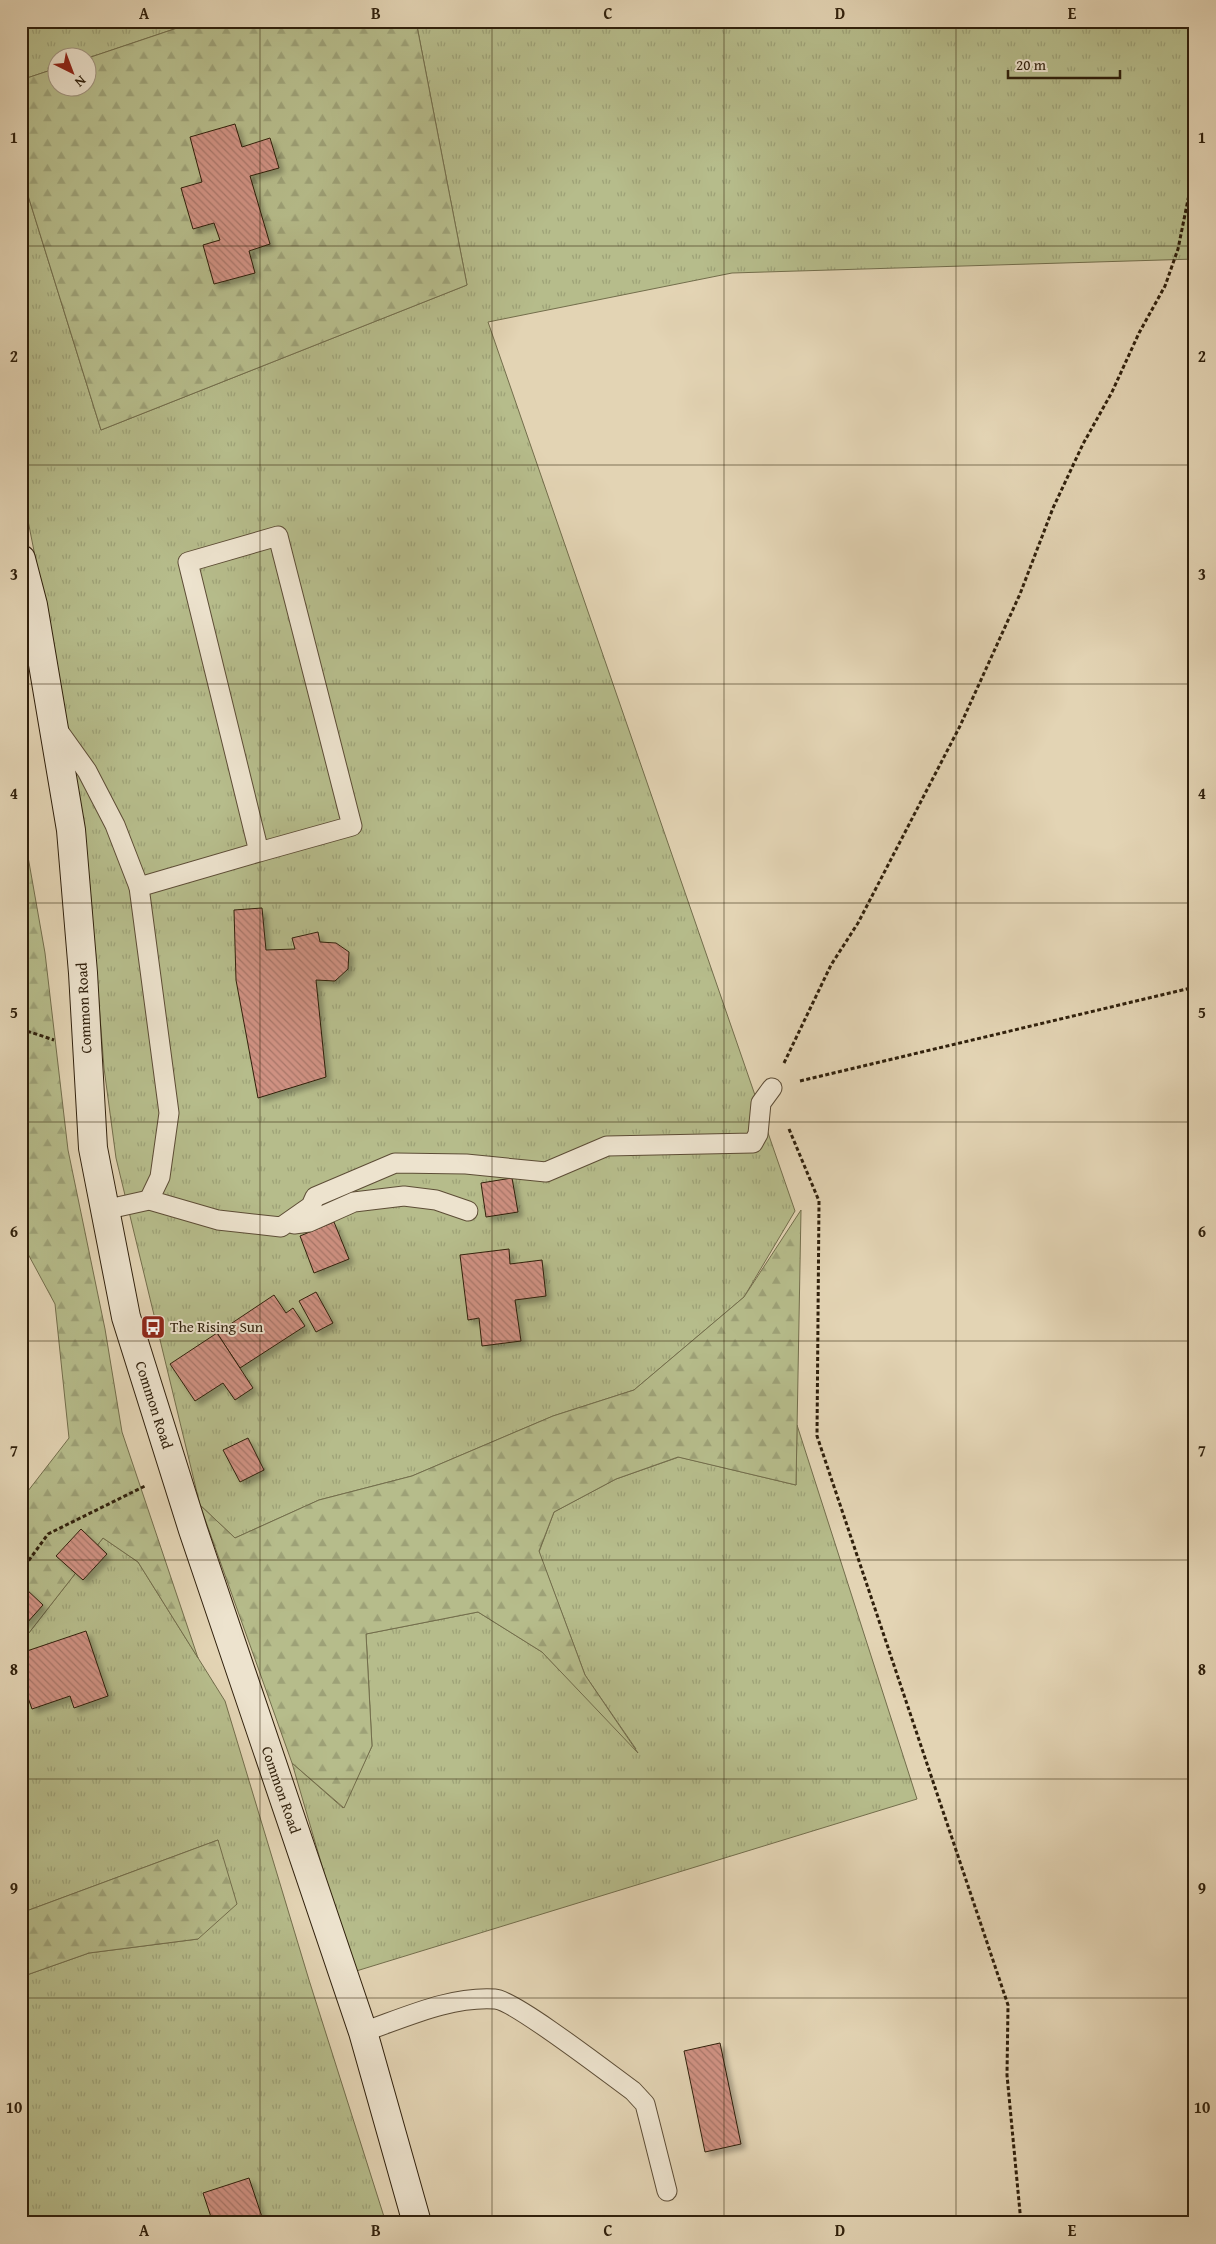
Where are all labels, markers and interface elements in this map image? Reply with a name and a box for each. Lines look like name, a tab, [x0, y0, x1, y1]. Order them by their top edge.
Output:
text: A	[139, 1, 150, 25]
text: B	[371, 1, 381, 25]
text: C	[603, 1, 613, 25]
text: D	[835, 1, 845, 25]
text: E	[1068, 1, 1077, 25]
north arrow	[48, 48, 98, 98]
scale bar	[1008, 48, 1121, 80]
text: 20 m	[1016, 54, 1047, 75]
text: N	[70, 71, 91, 93]
text: 1	[10, 125, 18, 149]
text: 1	[1198, 125, 1206, 149]
text: 2	[10, 344, 18, 368]
text: 2	[1198, 344, 1206, 368]
text: 3	[10, 562, 18, 586]
text: 3	[1198, 562, 1206, 586]
text: 4	[10, 781, 18, 805]
text: 4	[1198, 781, 1206, 805]
street label: Common Road	[71, 962, 96, 1054]
text: 5	[10, 1000, 18, 1024]
text: 5	[1198, 1000, 1206, 1024]
text: 6	[10, 1219, 18, 1243]
text: 6	[1198, 1219, 1206, 1243]
bus stop icon: The Rising Sun	[140, 1314, 166, 1340]
place label: The Rising Sun	[170, 1316, 264, 1337]
street label: Common Road	[130, 1358, 179, 1451]
text: 7	[10, 1438, 18, 1462]
text: 7	[1198, 1438, 1206, 1462]
text: 8	[10, 1657, 18, 1681]
text: 8	[1198, 1657, 1206, 1681]
street label: Common Road	[257, 1743, 306, 1836]
text: 9	[10, 1876, 18, 1900]
text: 9	[1198, 1876, 1206, 1900]
text: 10	[6, 2095, 22, 2119]
text: 10	[1194, 2095, 1210, 2119]
text: A	[139, 2218, 150, 2242]
text: B	[371, 2218, 381, 2242]
text: C	[603, 2218, 613, 2242]
text: D	[835, 2218, 845, 2242]
text: E	[1068, 2218, 1077, 2242]

